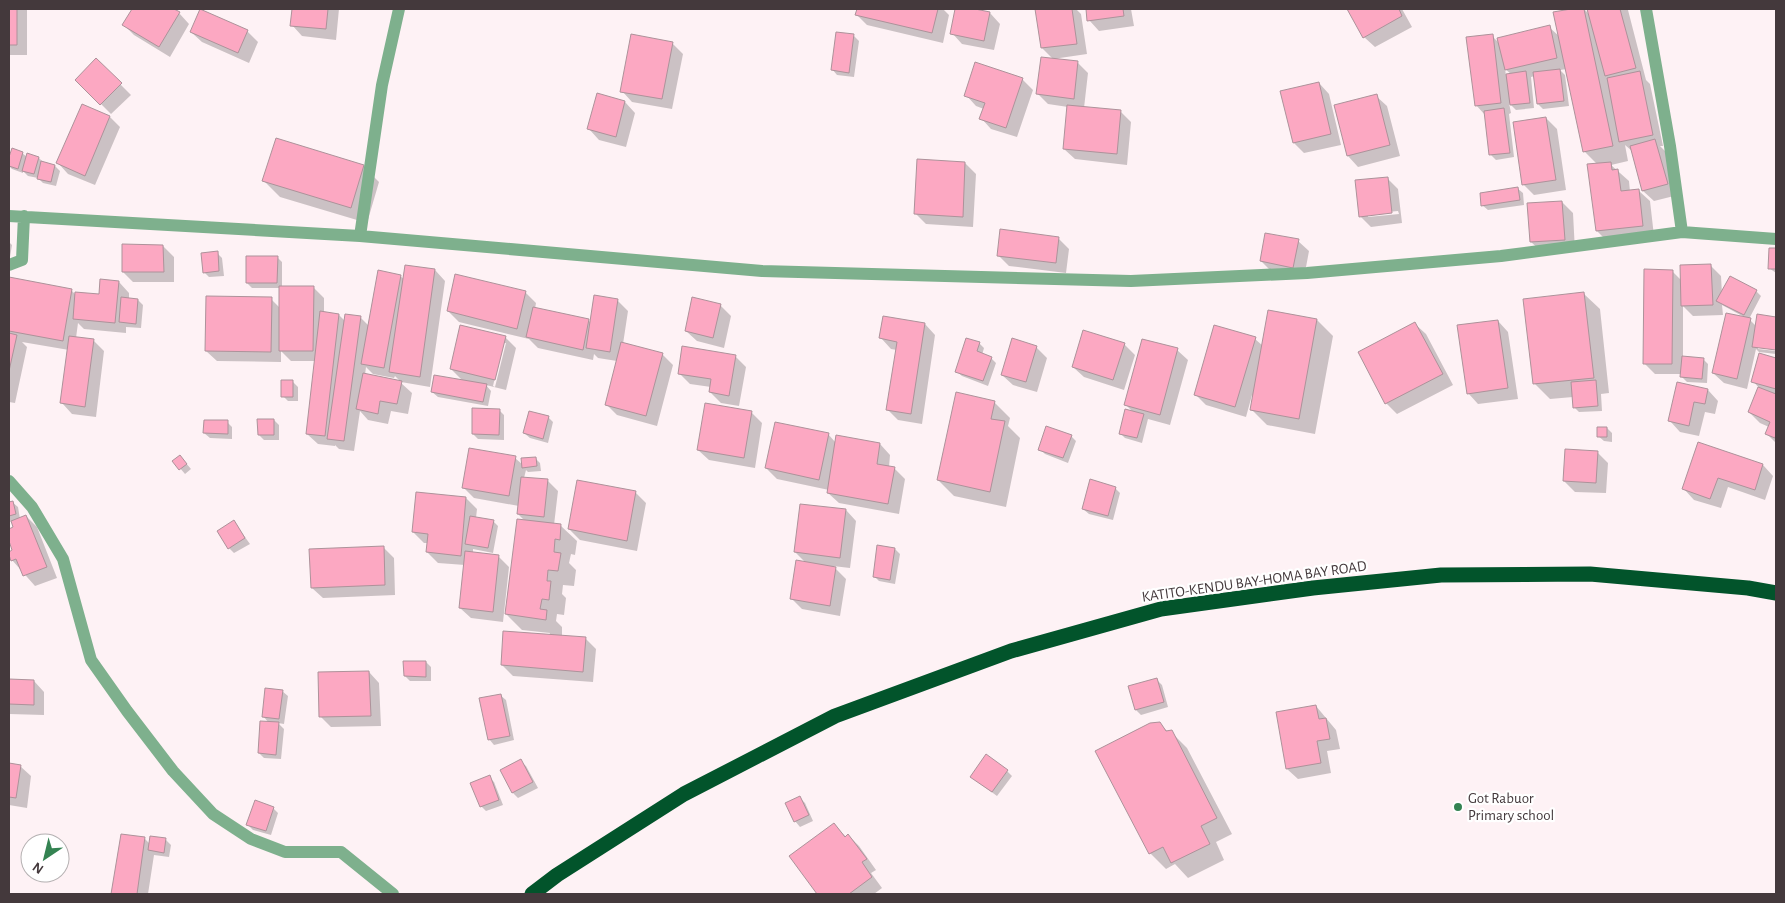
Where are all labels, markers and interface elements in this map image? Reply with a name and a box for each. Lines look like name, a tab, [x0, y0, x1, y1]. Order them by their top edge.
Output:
street label: KATITO-KENDU BAY-HOMA BAY ROAD	[1141, 558, 1368, 605]
place label: Got Rabuor Primary school	[1468, 791, 1554, 823]
marker: Got Rabuor Primary school	[1452, 801, 1464, 813]
north arrow	[20, 833, 70, 883]
text: N	[30, 859, 46, 876]

